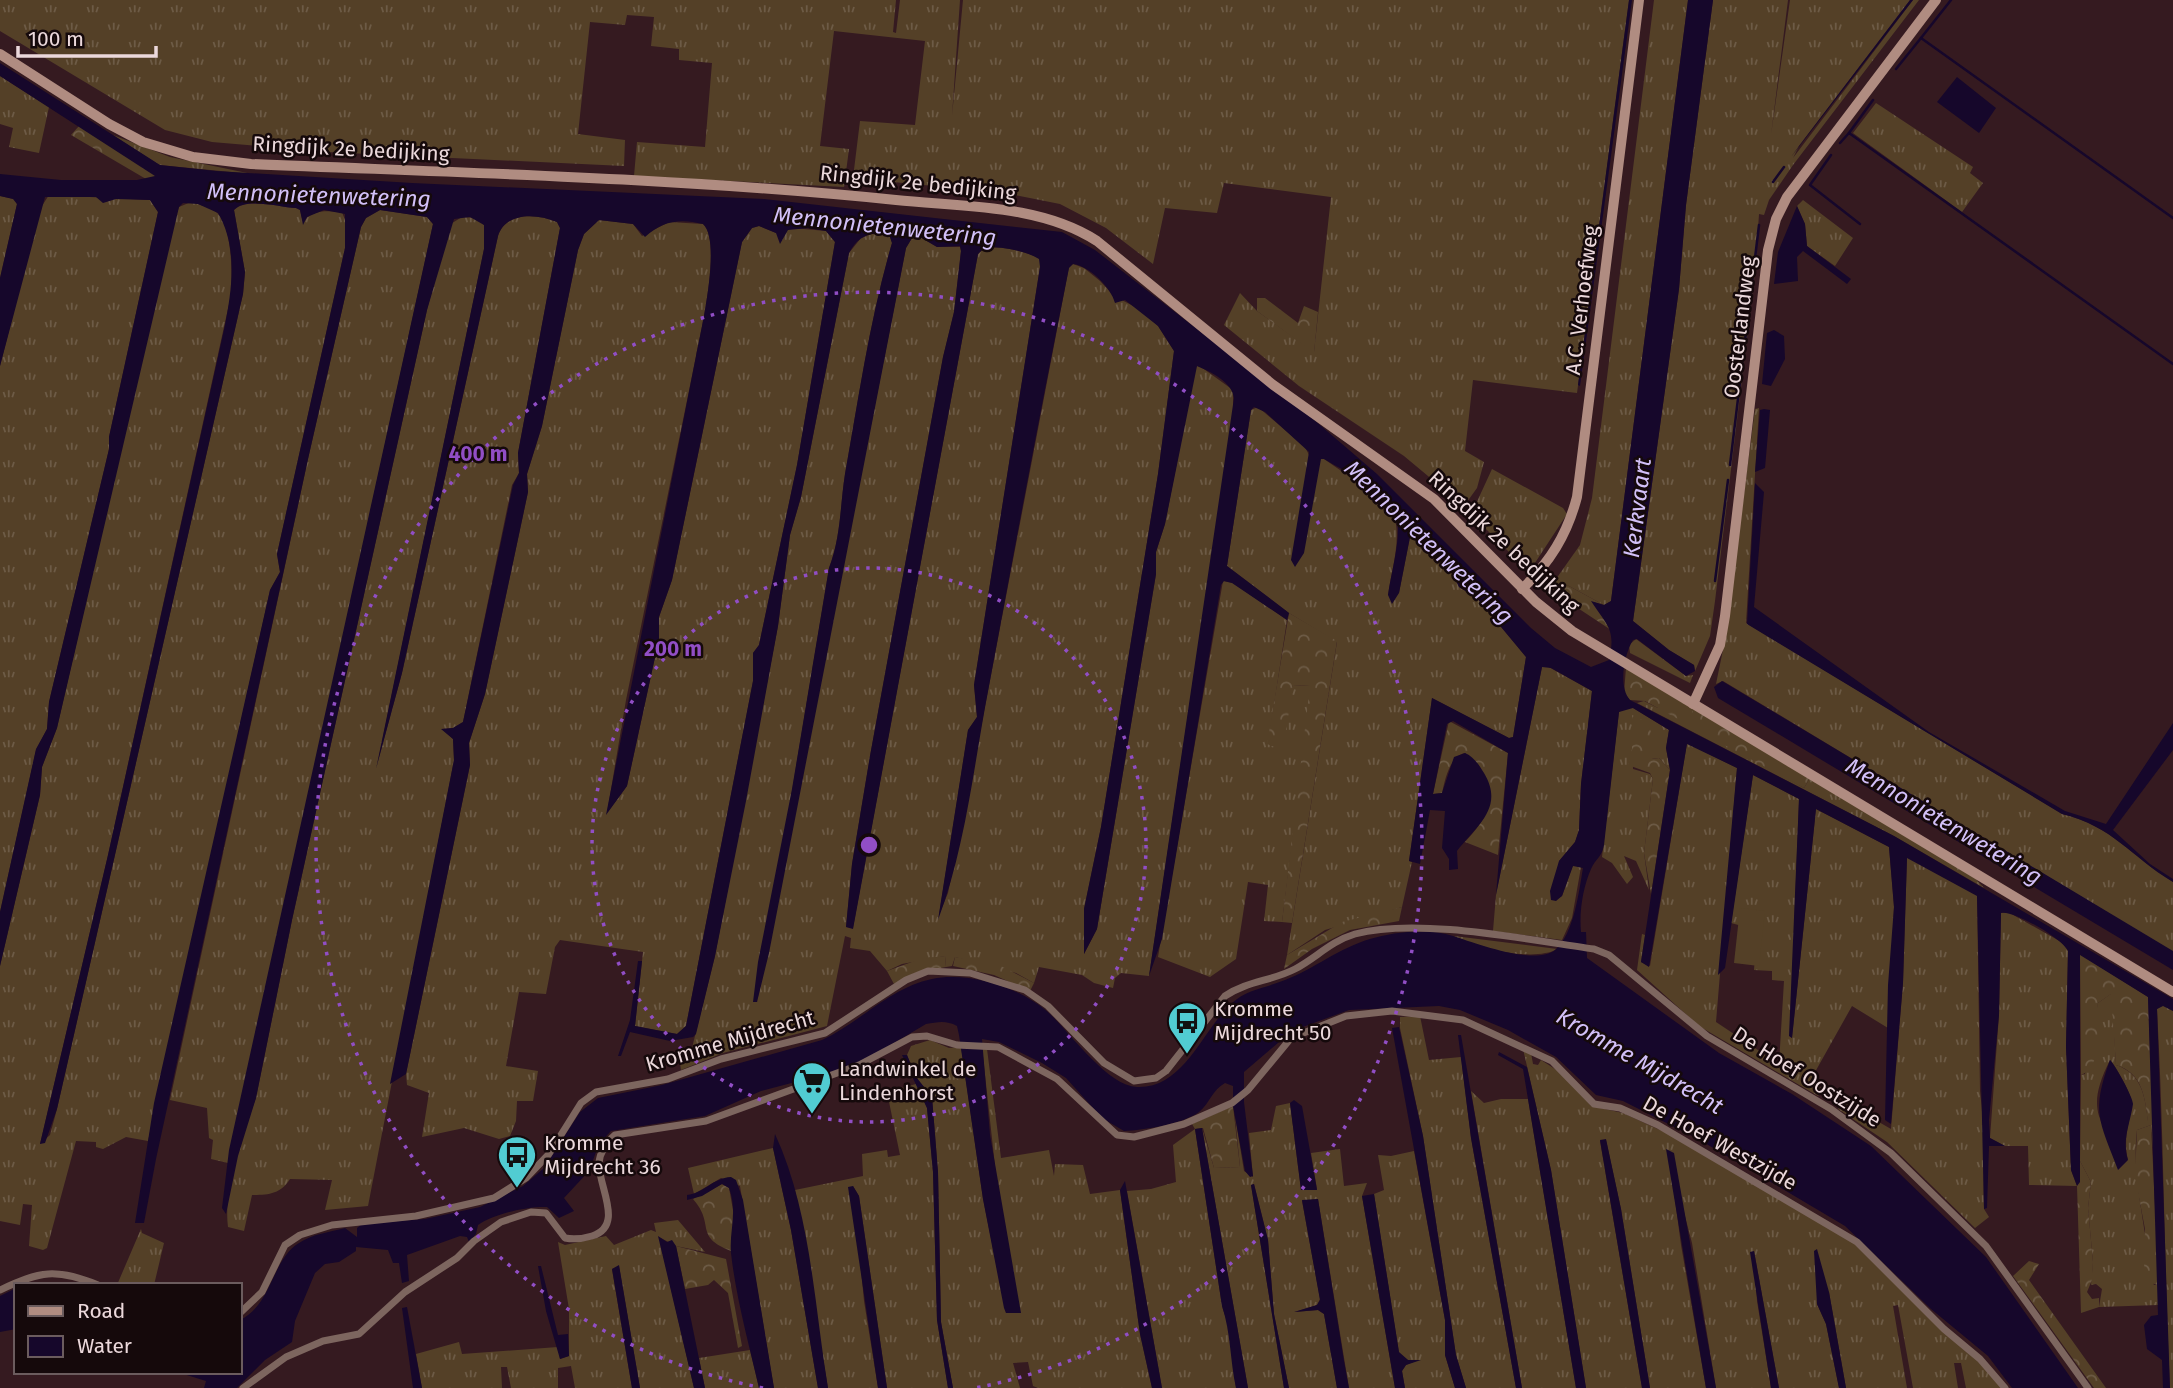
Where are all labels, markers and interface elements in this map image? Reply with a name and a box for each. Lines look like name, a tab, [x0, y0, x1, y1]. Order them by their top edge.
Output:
scale bar	[18, 14, 156, 58]
text: 100 m	[28, 26, 84, 52]
street label: Ringdijk 2e bedijking	[252, 131, 450, 167]
street label: Ringdijk 2e bedijking	[819, 160, 1018, 206]
water label: Mennonietenwetering	[207, 177, 431, 213]
water label: Mennonietenwetering	[772, 200, 998, 252]
street label: A.C. Verhoefweg	[1560, 224, 1604, 376]
street label: Oosterlandweg	[1718, 254, 1762, 400]
text: 400 m	[448, 441, 508, 467]
water label: Mennonietenwetering	[1339, 454, 1519, 630]
water label: Kerkvaart	[1617, 456, 1657, 560]
street label: Ringdijk 2e bedijking	[1423, 465, 1585, 619]
text: 200 m	[644, 636, 702, 662]
water label: Mennonietenwetering	[1841, 751, 2047, 891]
centre of rings	[857, 833, 881, 857]
place label: Kromme Mijdrecht 50	[1214, 996, 1331, 1046]
bus stop icon: Kromme Mijdrecht 50	[1166, 1000, 1208, 1055]
water label: Kromme Mijdrecht	[1552, 1002, 1729, 1121]
street label: Kromme Mijdrecht	[642, 1004, 818, 1078]
street label: De Hoef Oostzijde	[1728, 1021, 1886, 1133]
place label: Landwinkel de Lindenhorst	[839, 1056, 977, 1106]
supermarket icon: Landwinkel de Lindenhorst	[791, 1060, 833, 1115]
street label: De Hoef Westzijde	[1638, 1090, 1802, 1196]
place label: Kromme Mijdrecht 36	[544, 1130, 661, 1180]
bus stop icon: Kromme Mijdrecht 36	[496, 1134, 538, 1189]
legend	[14, 1283, 242, 1374]
text: Road	[77, 1298, 125, 1324]
text: Water	[77, 1333, 132, 1359]

